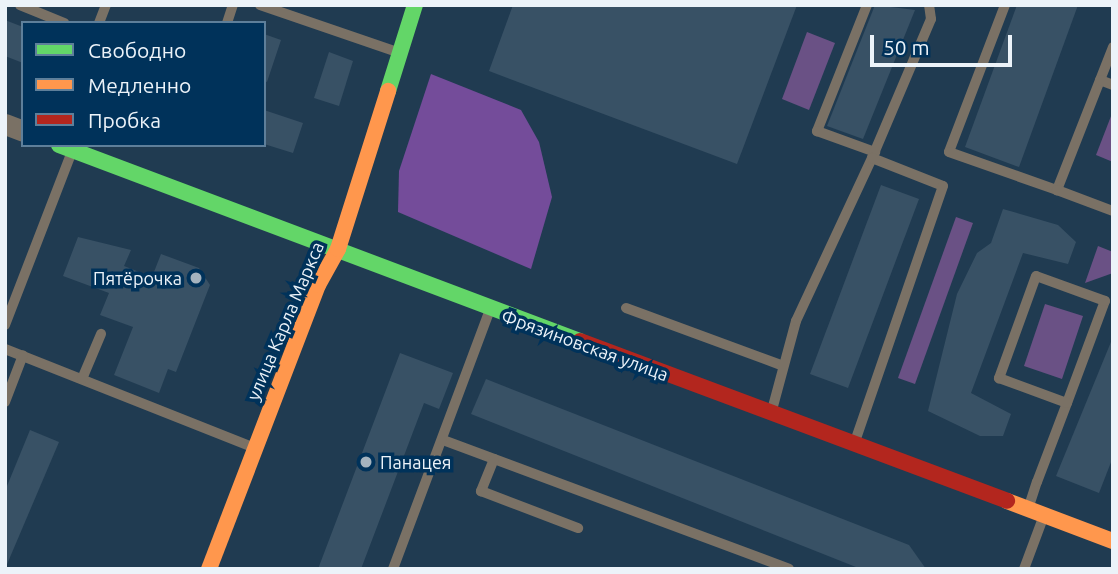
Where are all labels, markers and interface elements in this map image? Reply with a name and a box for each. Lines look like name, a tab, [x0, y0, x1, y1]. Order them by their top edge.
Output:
legend	[21, 21, 266, 147]
scale bar	[873, 21, 1015, 65]
text: 50 m	[883, 35, 930, 59]
text: Свободно	[88, 38, 186, 62]
text: Медленно	[88, 73, 191, 97]
text: Пробка	[88, 108, 161, 132]
street label: улица Карла Маркса	[242, 239, 328, 403]
place label: Пятёрочка	[93, 267, 182, 289]
marker: Пятёрочка	[188, 270, 204, 286]
street label: Фрязиновская улица	[499, 305, 671, 385]
place label: Панацея	[380, 451, 452, 473]
marker: Панацея	[358, 454, 374, 470]

